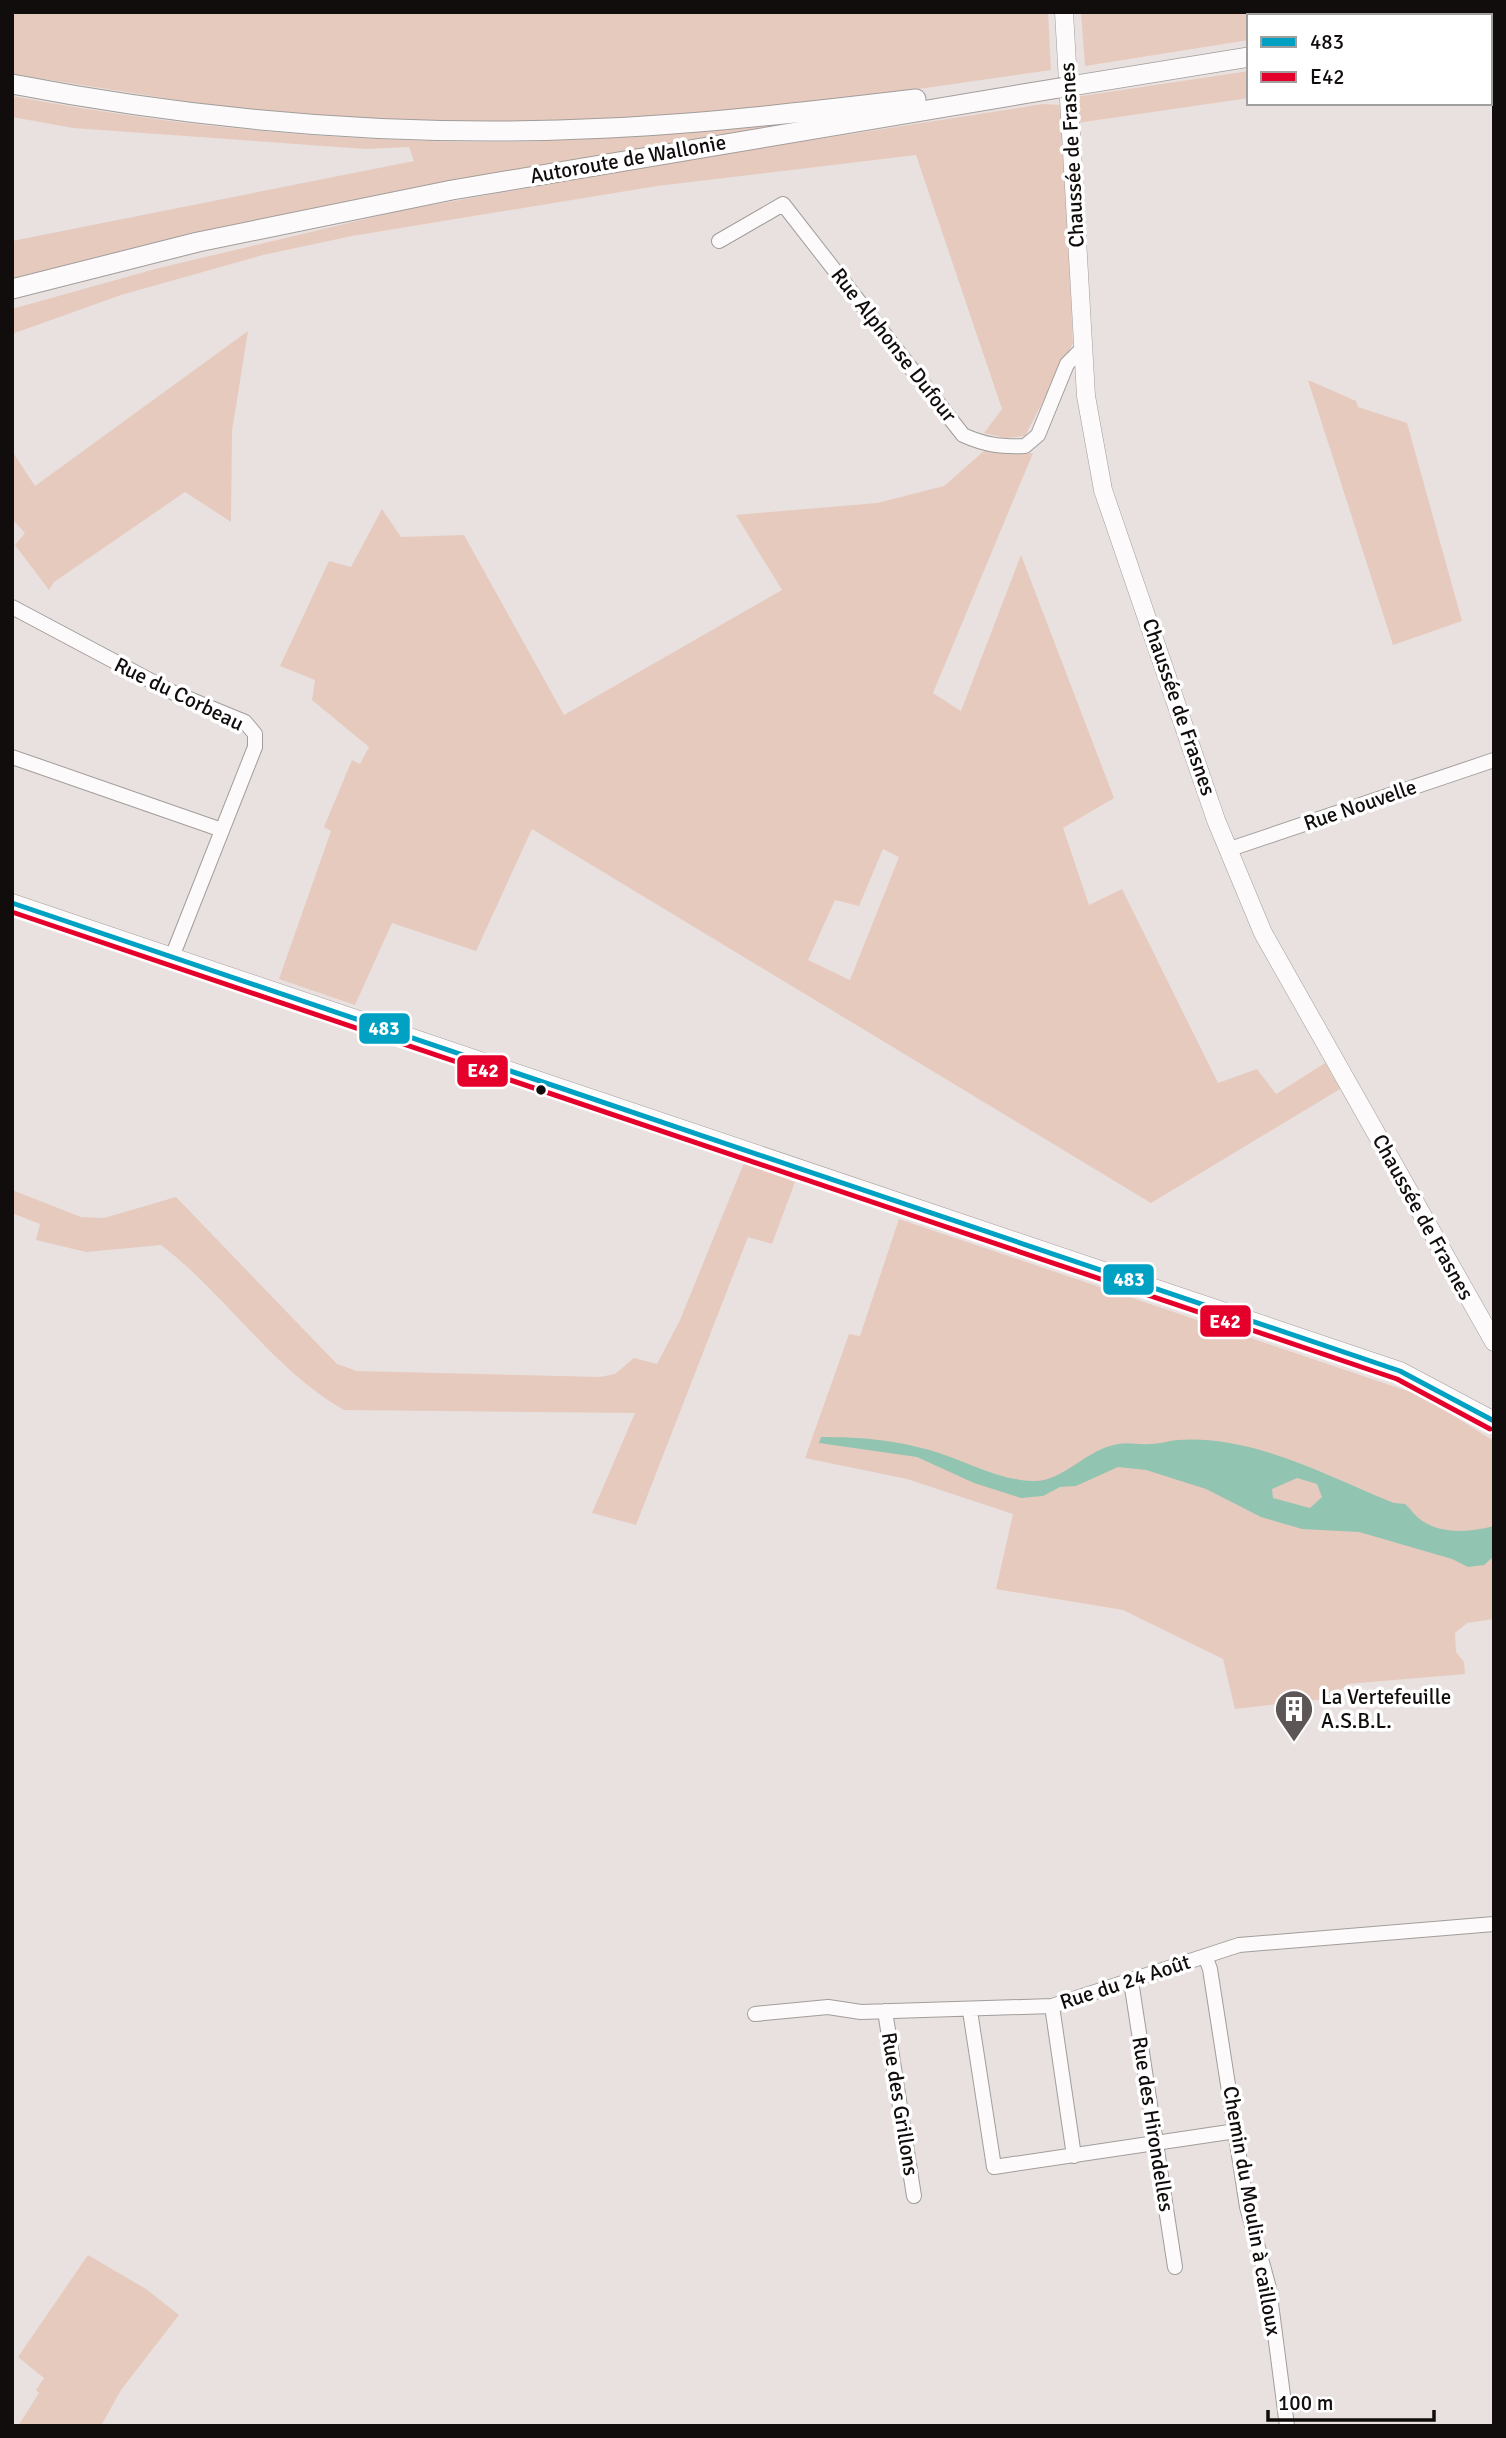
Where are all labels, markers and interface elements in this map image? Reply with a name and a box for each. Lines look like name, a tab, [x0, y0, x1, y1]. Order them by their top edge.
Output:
legend	[1247, 14, 1492, 105]
text: 483	[1310, 29, 1344, 55]
street label: Chaussée de Frasnes	[1054, 62, 1090, 248]
text: E42	[1310, 64, 1345, 90]
street label: Autoroute de Wallonie	[528, 129, 728, 189]
street label: Rue Alphonse Dufour	[826, 263, 963, 428]
street label: Chaussée de Frasnes	[1137, 615, 1221, 799]
street label: Rue du Corbeau	[110, 651, 248, 737]
street label: Rue Nouvelle	[1300, 774, 1420, 836]
line badge: 483	[358, 1012, 411, 1045]
text: 483	[369, 1017, 399, 1041]
line badge: E42	[456, 1054, 509, 1088]
text: E42	[467, 1059, 499, 1083]
unlabelled marker	[534, 1083, 548, 1097]
street label: Chaussée de Frasnes	[1367, 1130, 1479, 1304]
line badge: 483	[1102, 1263, 1155, 1296]
text: 483	[1114, 1268, 1144, 1292]
line badge: E42	[1199, 1304, 1252, 1338]
text: E42	[1209, 1310, 1241, 1334]
place label: La Vertefeuille A.S.B.L.	[1321, 1684, 1451, 1734]
building icon: La Vertefeuille A.S.B.L.	[1273, 1688, 1315, 1743]
street label: Rue du 24 Août	[1056, 1949, 1194, 2015]
street label: Rue des Grillons	[876, 2030, 924, 2178]
street label: Rue des Hirondelles	[1126, 2035, 1180, 2213]
street label: Chemin du Moulin à cailloux	[1217, 2084, 1287, 2338]
scale bar	[1268, 2378, 1434, 2422]
text: 100 m	[1278, 2390, 1333, 2416]

